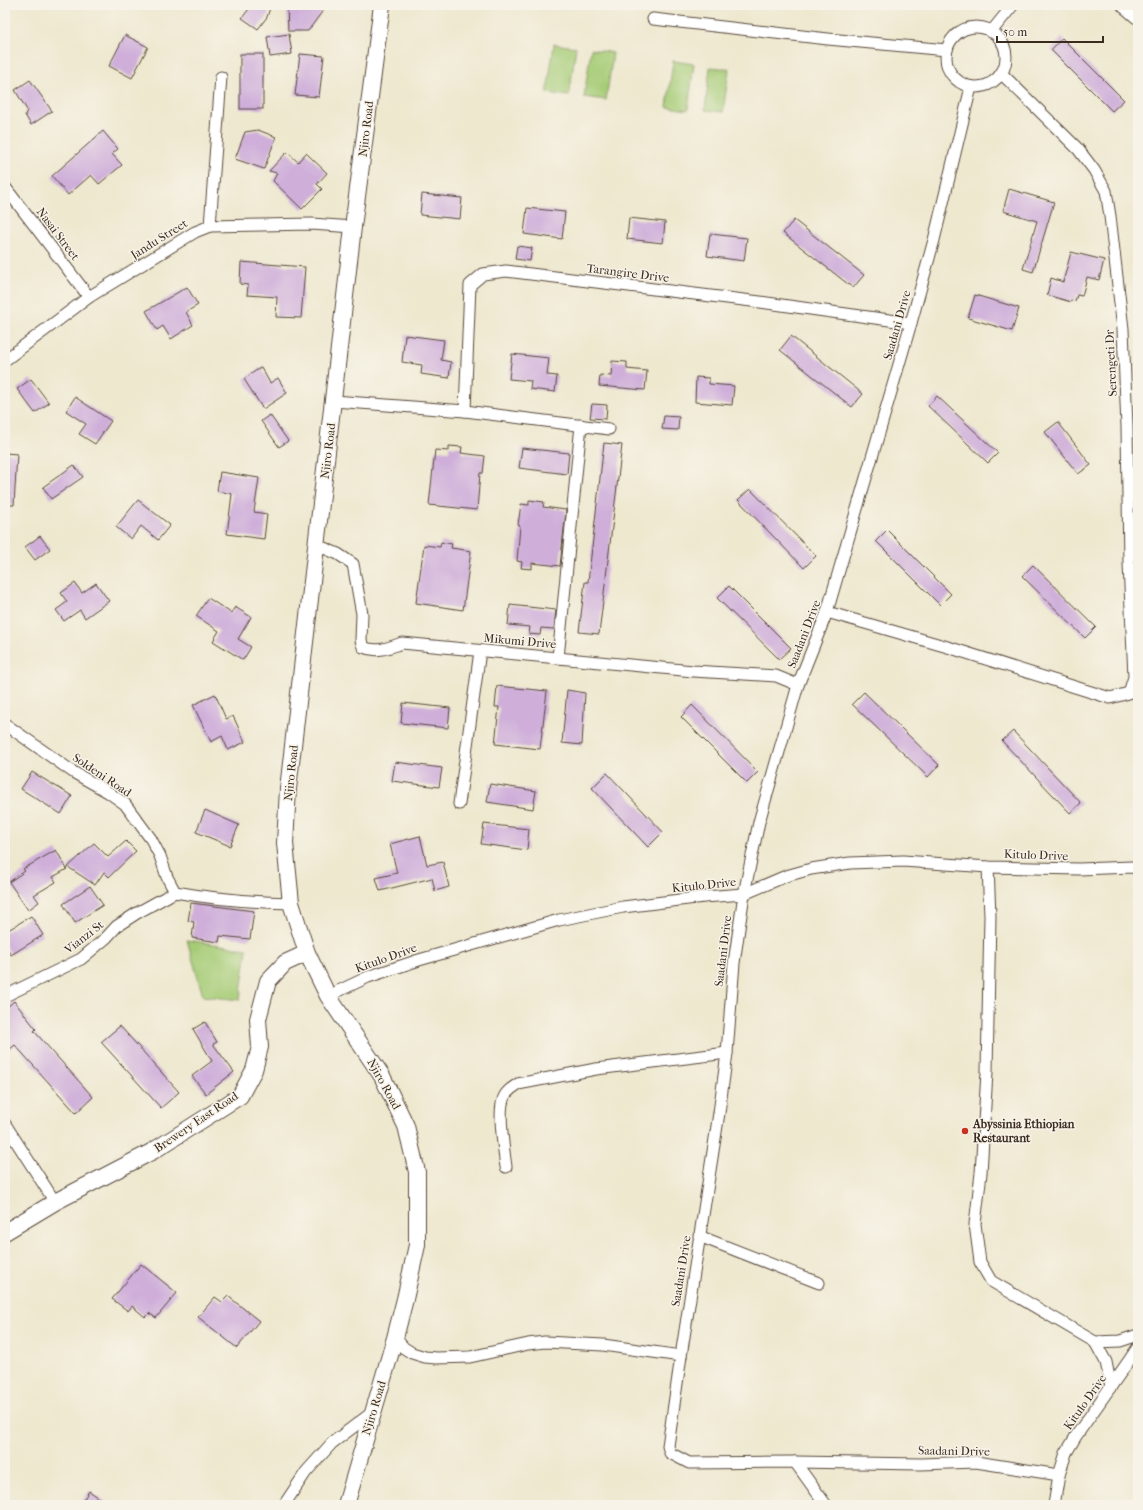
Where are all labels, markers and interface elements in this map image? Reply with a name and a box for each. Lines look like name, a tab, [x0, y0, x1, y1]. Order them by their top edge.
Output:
scale bar	[997, 18, 1103, 44]
text: 50 m	[1003, 25, 1027, 39]
street label: Njiro Road	[356, 100, 376, 158]
street label: Nasai Street	[34, 205, 83, 264]
street label: Jandu Street	[127, 216, 191, 262]
street label: Tarangire Drive	[586, 261, 670, 285]
street label: Saadani Drive	[880, 289, 914, 361]
street label: Serengeti Dr	[1102, 328, 1120, 397]
street label: Njiro Road	[318, 422, 338, 480]
street label: Saadani Drive	[785, 598, 823, 670]
street label: Mikumi Drive	[483, 631, 557, 651]
street label: Njiro Road	[281, 744, 301, 802]
street label: Soldeni Road	[70, 750, 134, 800]
street label: Kitulo Drive	[1004, 847, 1069, 863]
street label: Kitulo Drive	[671, 875, 737, 895]
street label: Saadani Drive	[712, 914, 734, 987]
street label: Vianzi St	[61, 917, 107, 957]
street label: Kitulo Drive	[353, 940, 419, 976]
street label: Njiro Road	[364, 1056, 404, 1112]
street label: Brewery East Road	[151, 1088, 241, 1155]
place label: Abyssinia Ethiopian Restaurant	[972, 1117, 1076, 1145]
marker: Abyssinia Ethiopian Restaurant	[960, 1126, 970, 1136]
street label: Saadani Drive	[668, 1234, 694, 1308]
street label: Kitulo Drive	[1061, 1372, 1109, 1432]
street label: Njiro Road	[359, 1379, 389, 1437]
street label: Saadani Drive	[918, 1443, 990, 1459]

